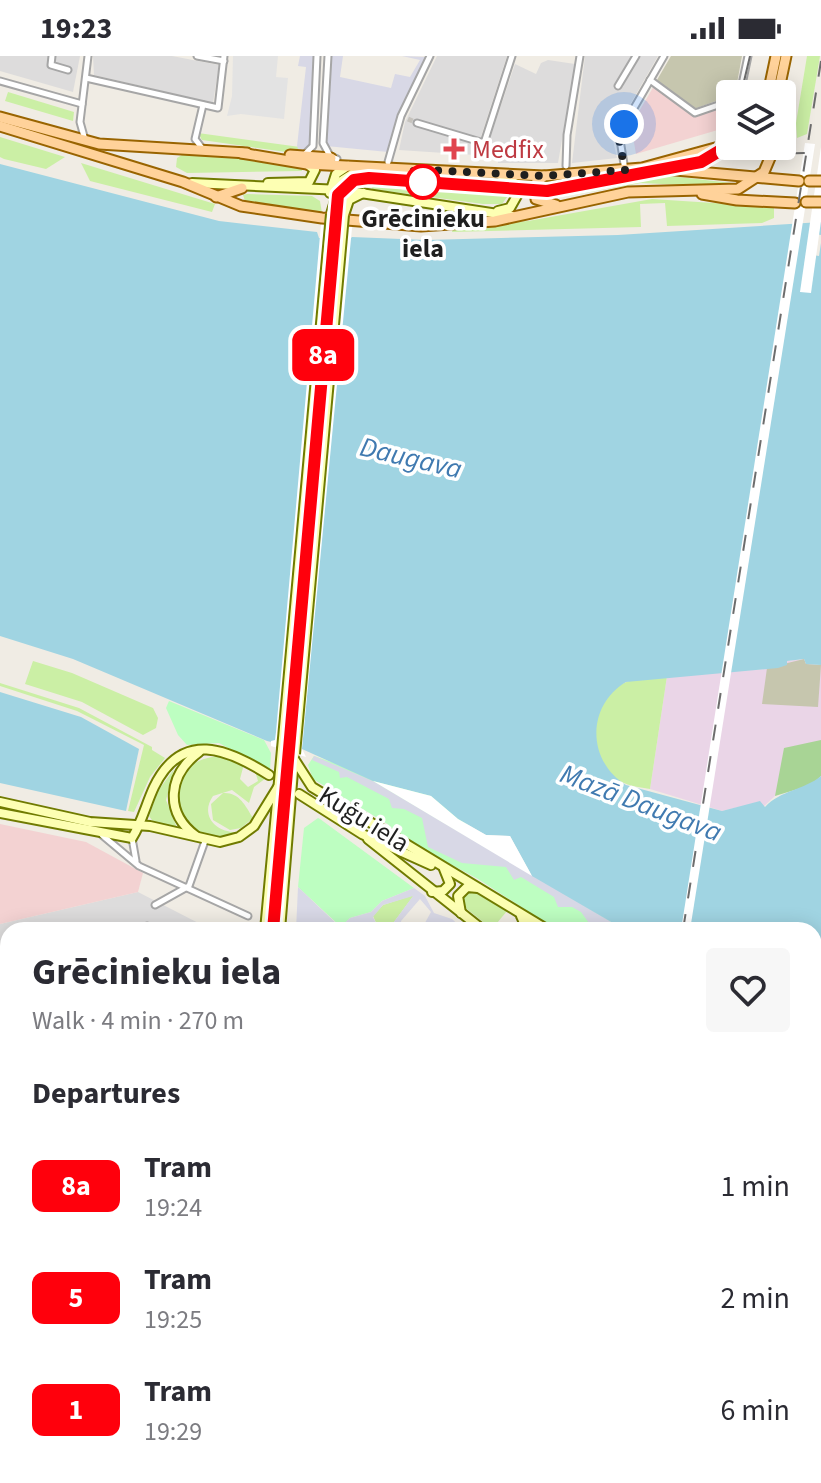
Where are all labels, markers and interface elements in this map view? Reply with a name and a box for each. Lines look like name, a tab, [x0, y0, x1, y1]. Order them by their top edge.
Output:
text: 19:23	[40, 7, 112, 50]
map controls	[716, 80, 796, 160]
button: layers	[716, 80, 796, 160]
your location	[604, 104, 644, 144]
place label: Medfix	[472, 131, 544, 168]
marker: Medfix	[443, 138, 465, 160]
marker: Grēcinieku iela	[406, 165, 440, 199]
place label: Grēcinieku iela	[361, 200, 485, 267]
line badge: 8a	[287, 329, 359, 381]
text: 8a	[308, 335, 338, 375]
water label: Daugava	[356, 427, 466, 489]
water label: Mazā Daugava	[554, 754, 728, 852]
street label: Kuģu iela	[312, 777, 416, 861]
text: Grēcinieku iela	[32, 945, 281, 999]
button: heart	[706, 948, 790, 1032]
text: Walk · 4 min · 270 m	[32, 1002, 244, 1039]
text: Departures	[32, 1072, 180, 1115]
text: Tram	[144, 1146, 212, 1189]
text: 1 min	[720, 1165, 790, 1208]
text: 8a	[61, 1166, 91, 1206]
text: 19:24	[144, 1189, 202, 1226]
text: Tram	[144, 1258, 212, 1301]
text: 2 min	[720, 1277, 790, 1320]
text: 5	[69, 1278, 83, 1318]
text: 19:25	[144, 1301, 202, 1338]
text: Tram	[144, 1370, 212, 1413]
text: 6 min	[720, 1389, 790, 1432]
text: 1	[69, 1390, 83, 1430]
text: 19:29	[144, 1413, 202, 1450]

